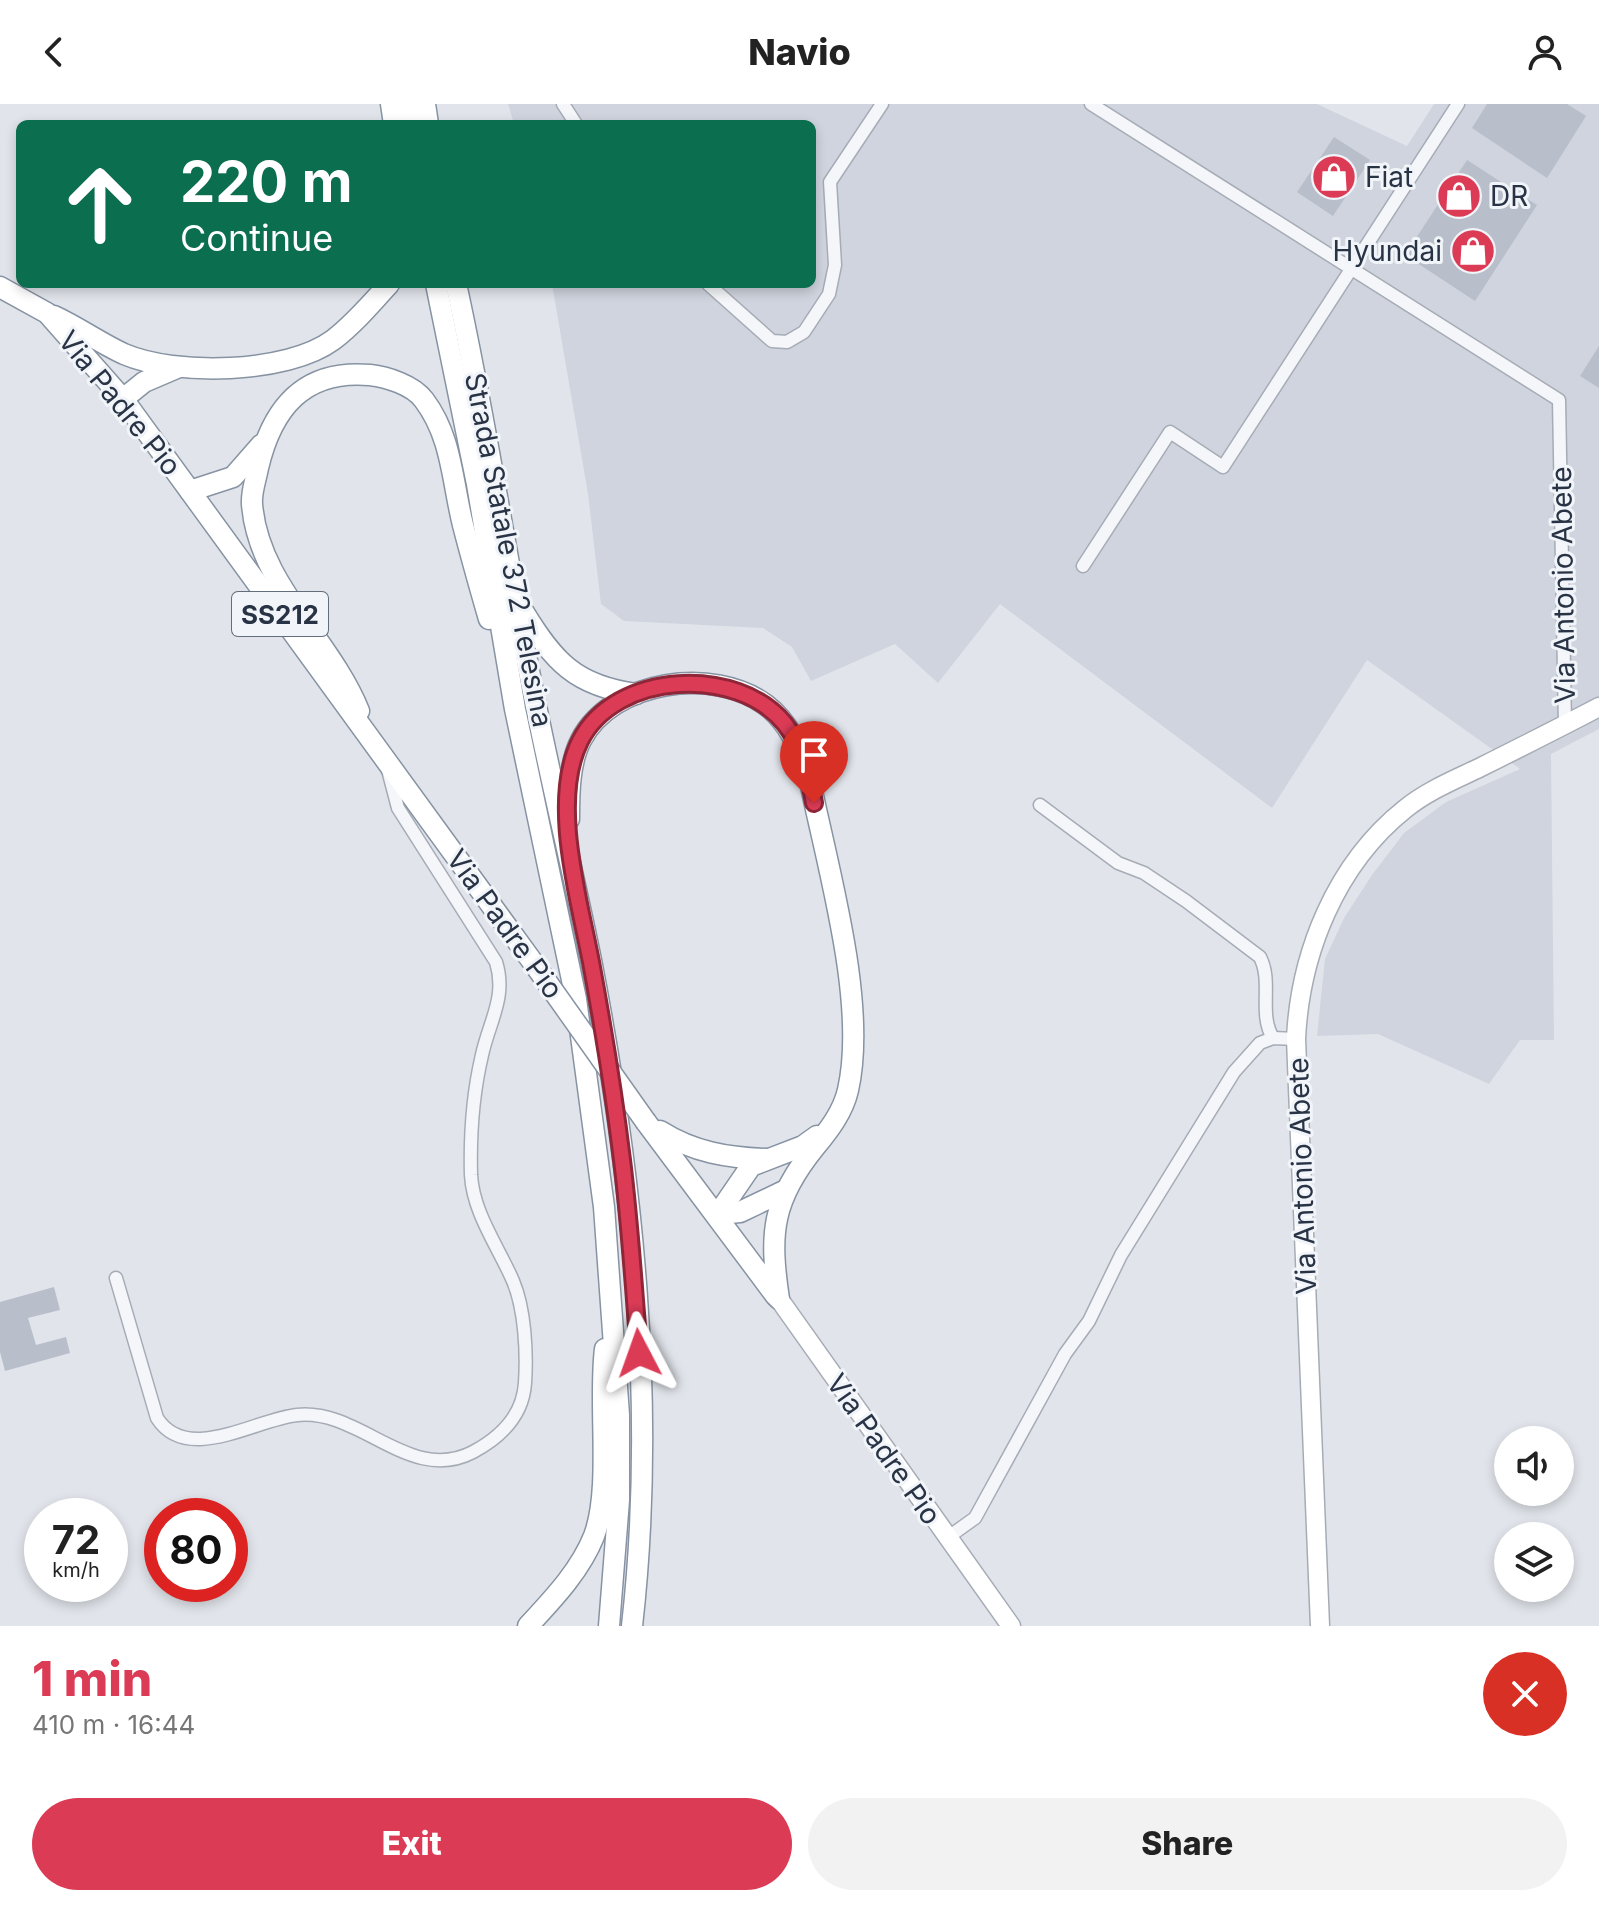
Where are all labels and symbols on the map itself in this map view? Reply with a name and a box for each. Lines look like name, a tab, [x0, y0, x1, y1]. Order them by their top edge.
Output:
shop icon: Fiat	[1310, 153, 1358, 201]
place label: Fiat	[1365, 160, 1413, 194]
shop icon: DR	[1435, 172, 1483, 220]
place label: DR	[1490, 179, 1528, 213]
shop icon: Hyundai	[1449, 227, 1497, 275]
place label: Hyundai	[1333, 234, 1442, 268]
street label: Via Padre Pio	[51, 324, 189, 482]
street label: Strada Statale 372 Telesina	[458, 370, 560, 730]
street label: Via Antonio Abete	[1544, 466, 1582, 704]
road number: SS212	[232, 592, 328, 636]
pin	[780, 721, 848, 803]
street label: Via Padre Pio	[439, 843, 571, 1005]
street label: Via Antonio Abete	[1281, 1057, 1323, 1295]
position arrow	[597, 1311, 681, 1395]
street label: Via Padre Pio	[820, 1367, 948, 1531]
speed limit sign: 80	[144, 1498, 248, 1602]

